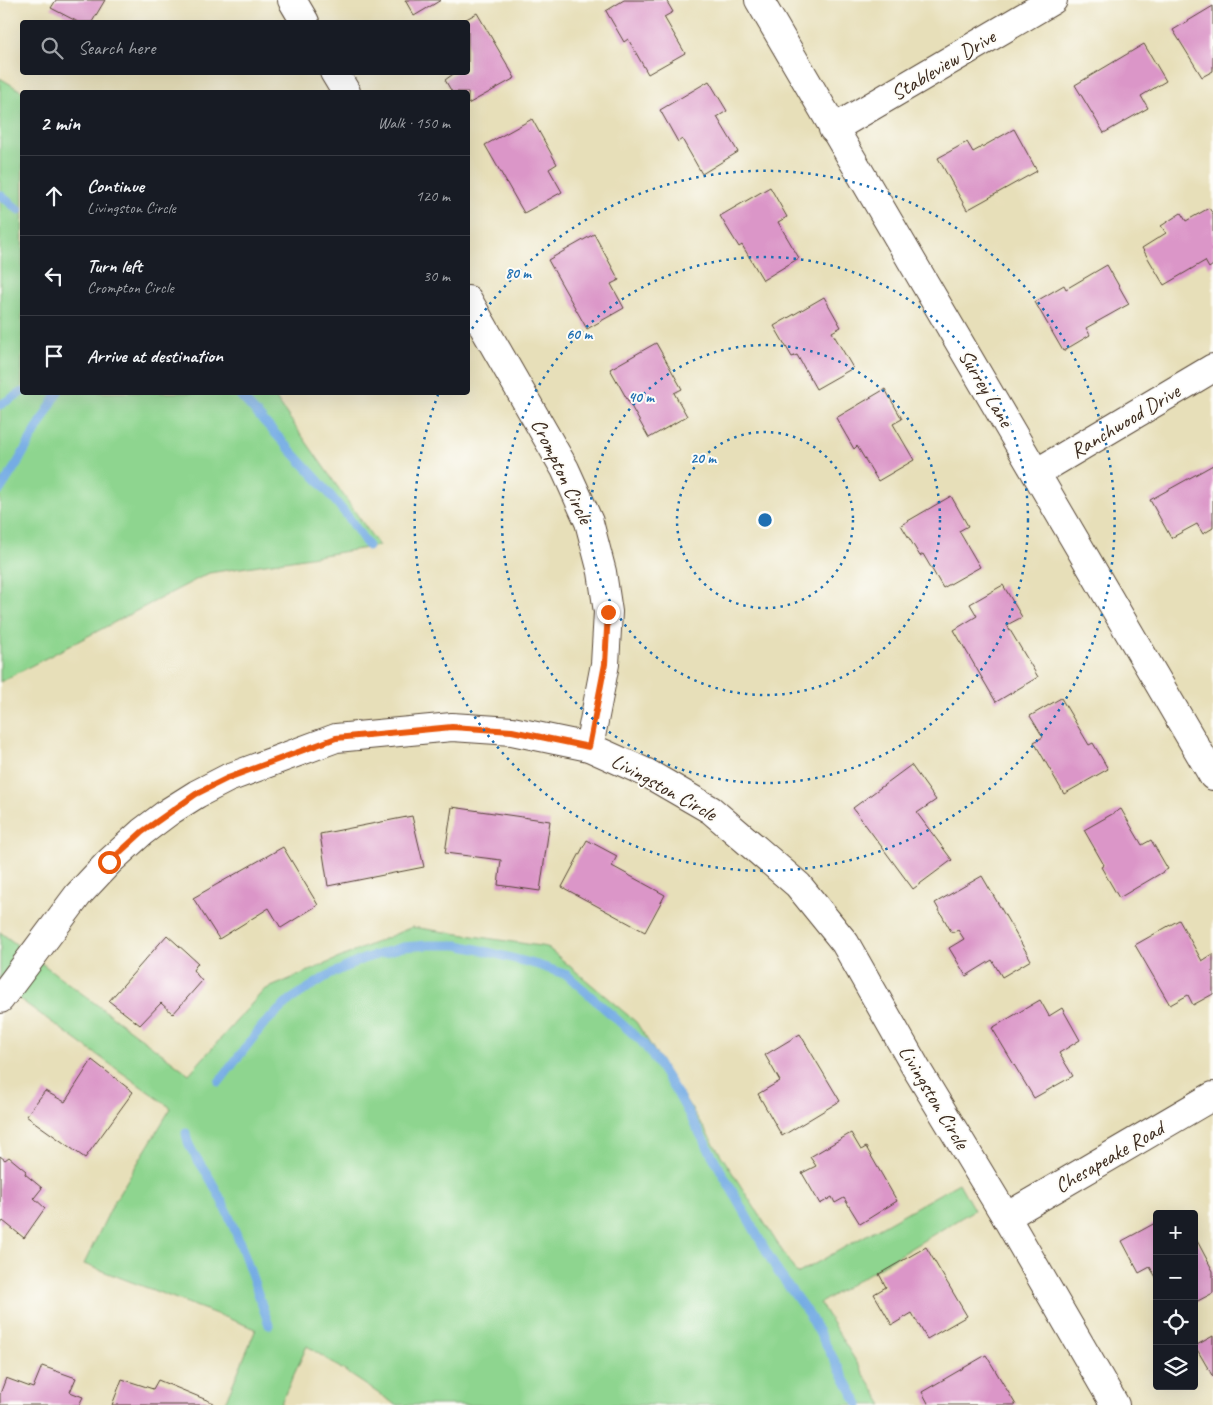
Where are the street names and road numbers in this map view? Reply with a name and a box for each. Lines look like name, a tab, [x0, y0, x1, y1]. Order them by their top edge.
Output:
street label: Stableview Drive	[886, 23, 1001, 106]
street label: Surrey Lane	[953, 345, 1020, 433]
street label: Ranchwood Drive	[1065, 378, 1186, 464]
street label: Crompton Circle	[525, 414, 600, 530]
street label: Livingston Circle	[607, 747, 722, 827]
street label: Livingston Circle	[893, 1040, 976, 1155]
street label: Chesapeake Road	[1050, 1114, 1171, 1199]

